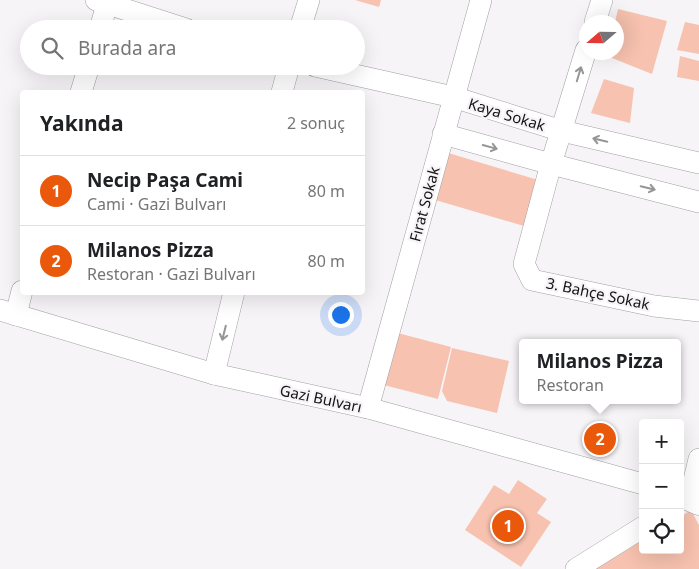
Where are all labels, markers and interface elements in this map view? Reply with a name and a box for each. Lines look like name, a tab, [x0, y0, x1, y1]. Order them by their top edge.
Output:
north arrow	[579, 15, 624, 60]
search box	[20, 20, 365, 75]
icon: search	[38, 34, 66, 62]
text: Burada ara	[78, 35, 176, 61]
one-way arrow	[575, 66, 585, 82]
street label: Kaya Sokak	[466, 93, 548, 135]
text: Yakında	[40, 109, 123, 137]
text: 2 sonuç	[287, 112, 345, 134]
one-way arrow	[593, 135, 609, 144]
one-way arrow	[482, 143, 498, 152]
street label: Fırat Sokak	[404, 164, 444, 244]
text: Necip Paşa Cami	[87, 167, 243, 193]
text: 1	[51, 180, 61, 202]
text: 80 m	[308, 180, 345, 202]
one-way arrow	[639, 184, 655, 194]
text: Cami · Gazi Bulvarı	[87, 193, 226, 215]
text: Milanos Pizza	[87, 237, 214, 263]
text: 2	[51, 250, 61, 272]
text: 80 m	[308, 250, 345, 272]
text: Restoran · Gazi Bulvarı	[87, 263, 256, 285]
street label: 3. Bahçe Sokak	[544, 272, 652, 314]
your location	[328, 302, 354, 328]
one-way arrow	[219, 325, 228, 341]
popup	[519, 339, 681, 404]
text: Milanos Pizza	[537, 348, 663, 374]
text: Restoran	[537, 374, 604, 396]
street label: Gazi Bulvarı	[278, 380, 364, 416]
map controls	[639, 419, 684, 554]
button: +	[639, 419, 684, 464]
pin: 2	[584, 420, 616, 458]
button: −	[639, 464, 684, 509]
pin: 1	[492, 507, 524, 545]
button: locate	[639, 509, 684, 554]

